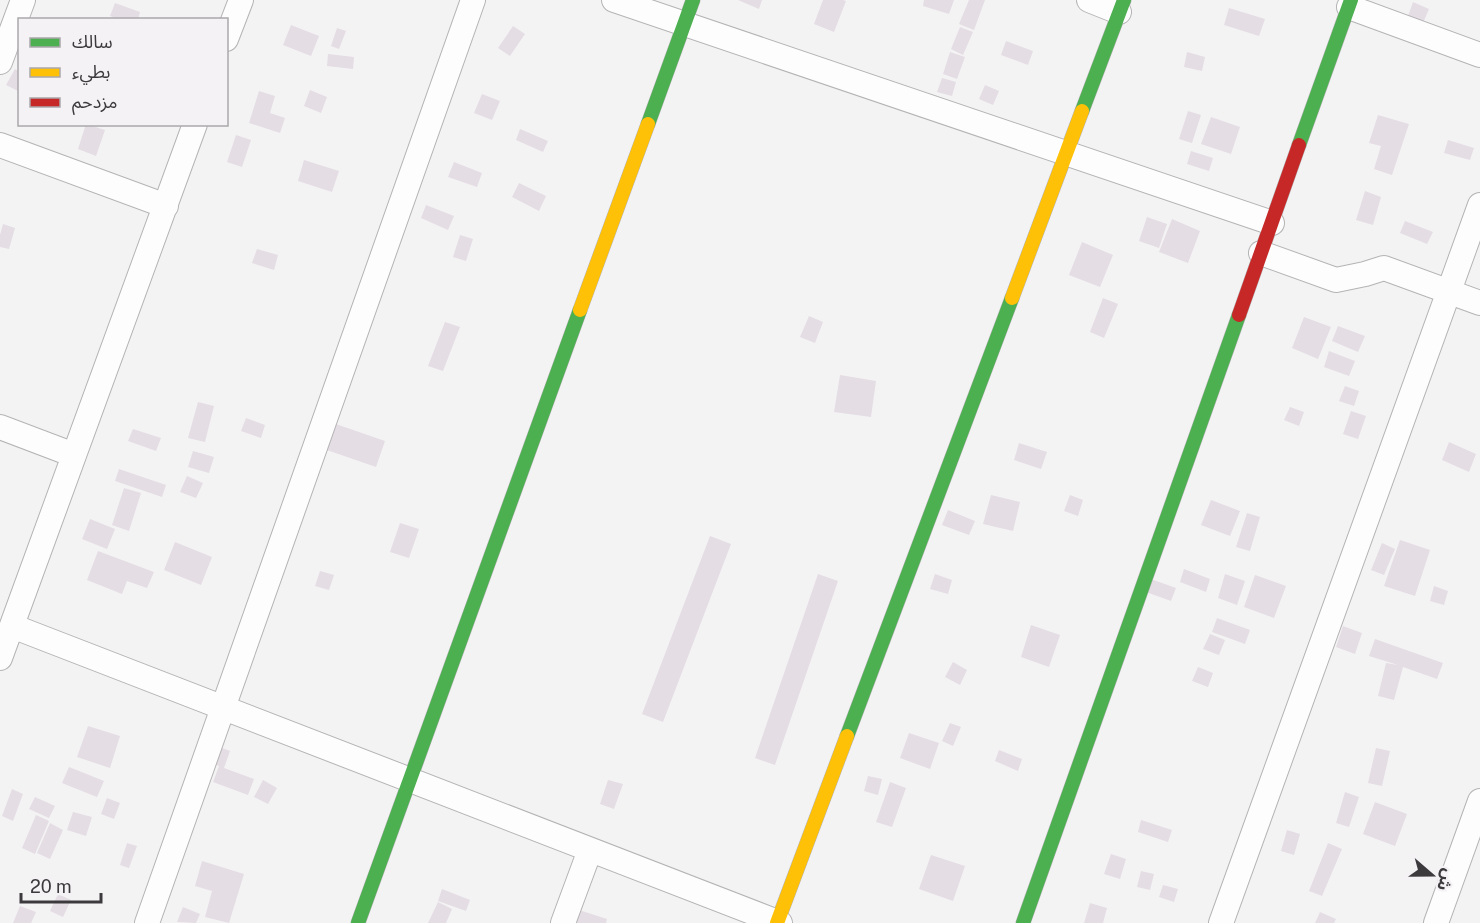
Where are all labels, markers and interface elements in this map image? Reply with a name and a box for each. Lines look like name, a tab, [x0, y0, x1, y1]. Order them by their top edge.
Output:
legend	[18, 18, 228, 126]
text: سالك	[72, 31, 113, 52]
text: بطيء	[72, 61, 110, 85]
text: مزدحم	[72, 91, 117, 115]
north arrow	[1402, 845, 1462, 905]
scale bar	[21, 866, 100, 904]
text: ش	[1433, 866, 1458, 894]
text: 20 m	[30, 876, 72, 897]

